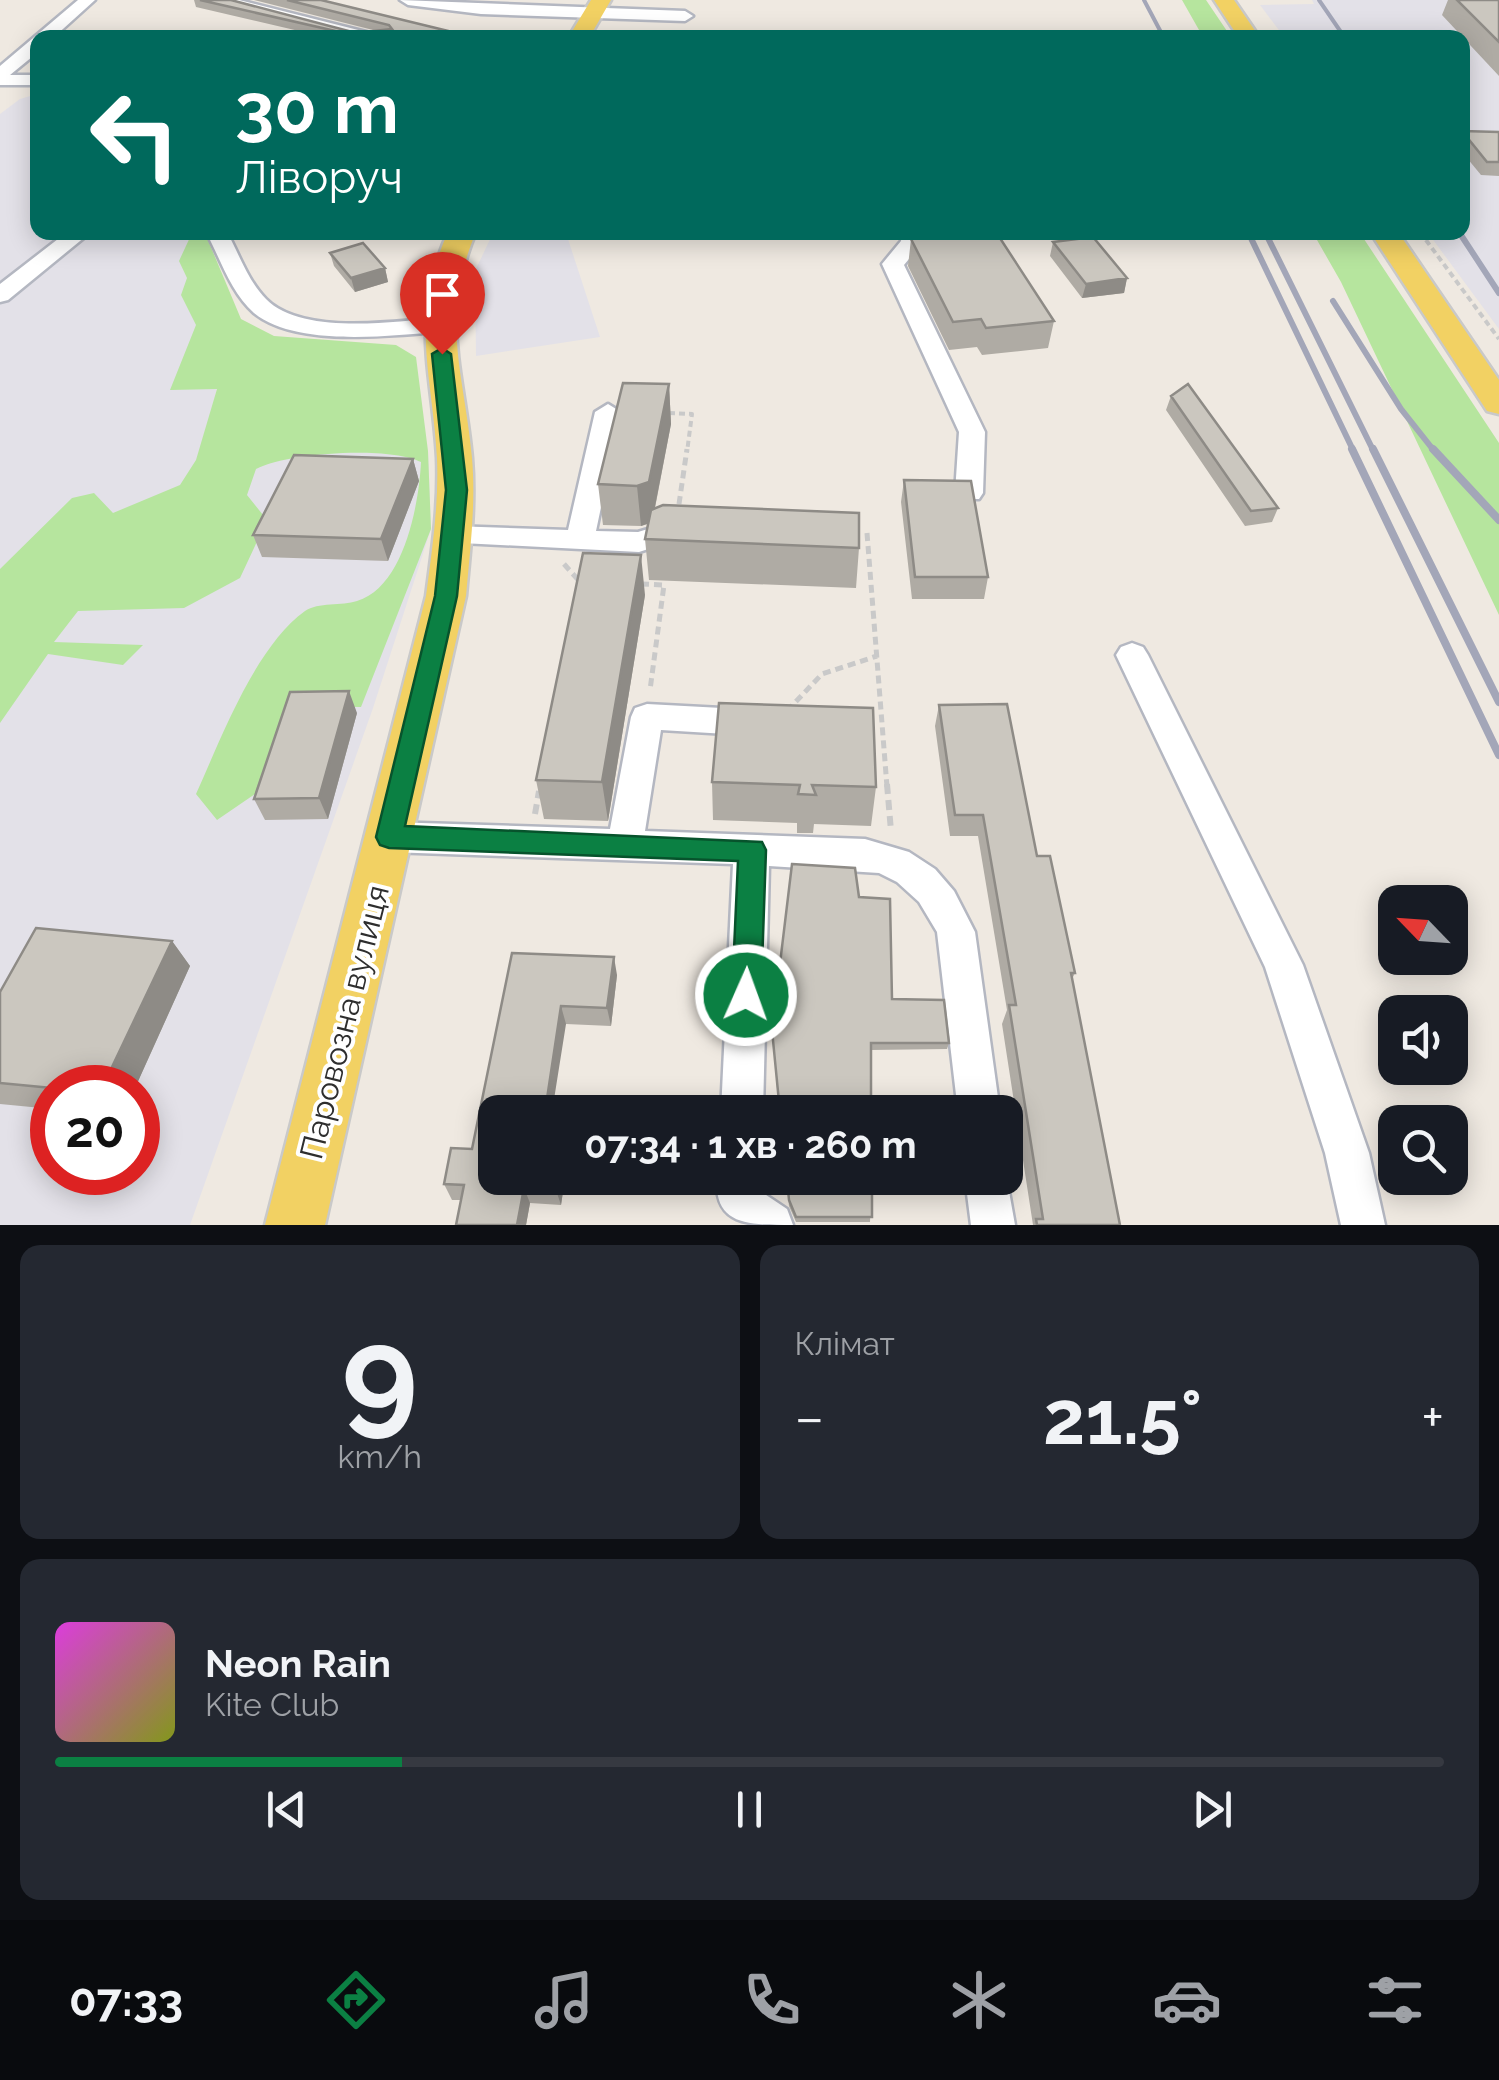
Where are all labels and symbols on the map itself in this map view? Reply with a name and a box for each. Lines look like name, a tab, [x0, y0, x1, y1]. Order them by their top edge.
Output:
pin	[400, 252, 485, 355]
street label: Паровозна вулиця	[292, 881, 396, 1163]
north arrow	[1378, 885, 1468, 975]
position arrow	[694, 943, 798, 1047]
speed limit sign: 20	[30, 1065, 160, 1195]

